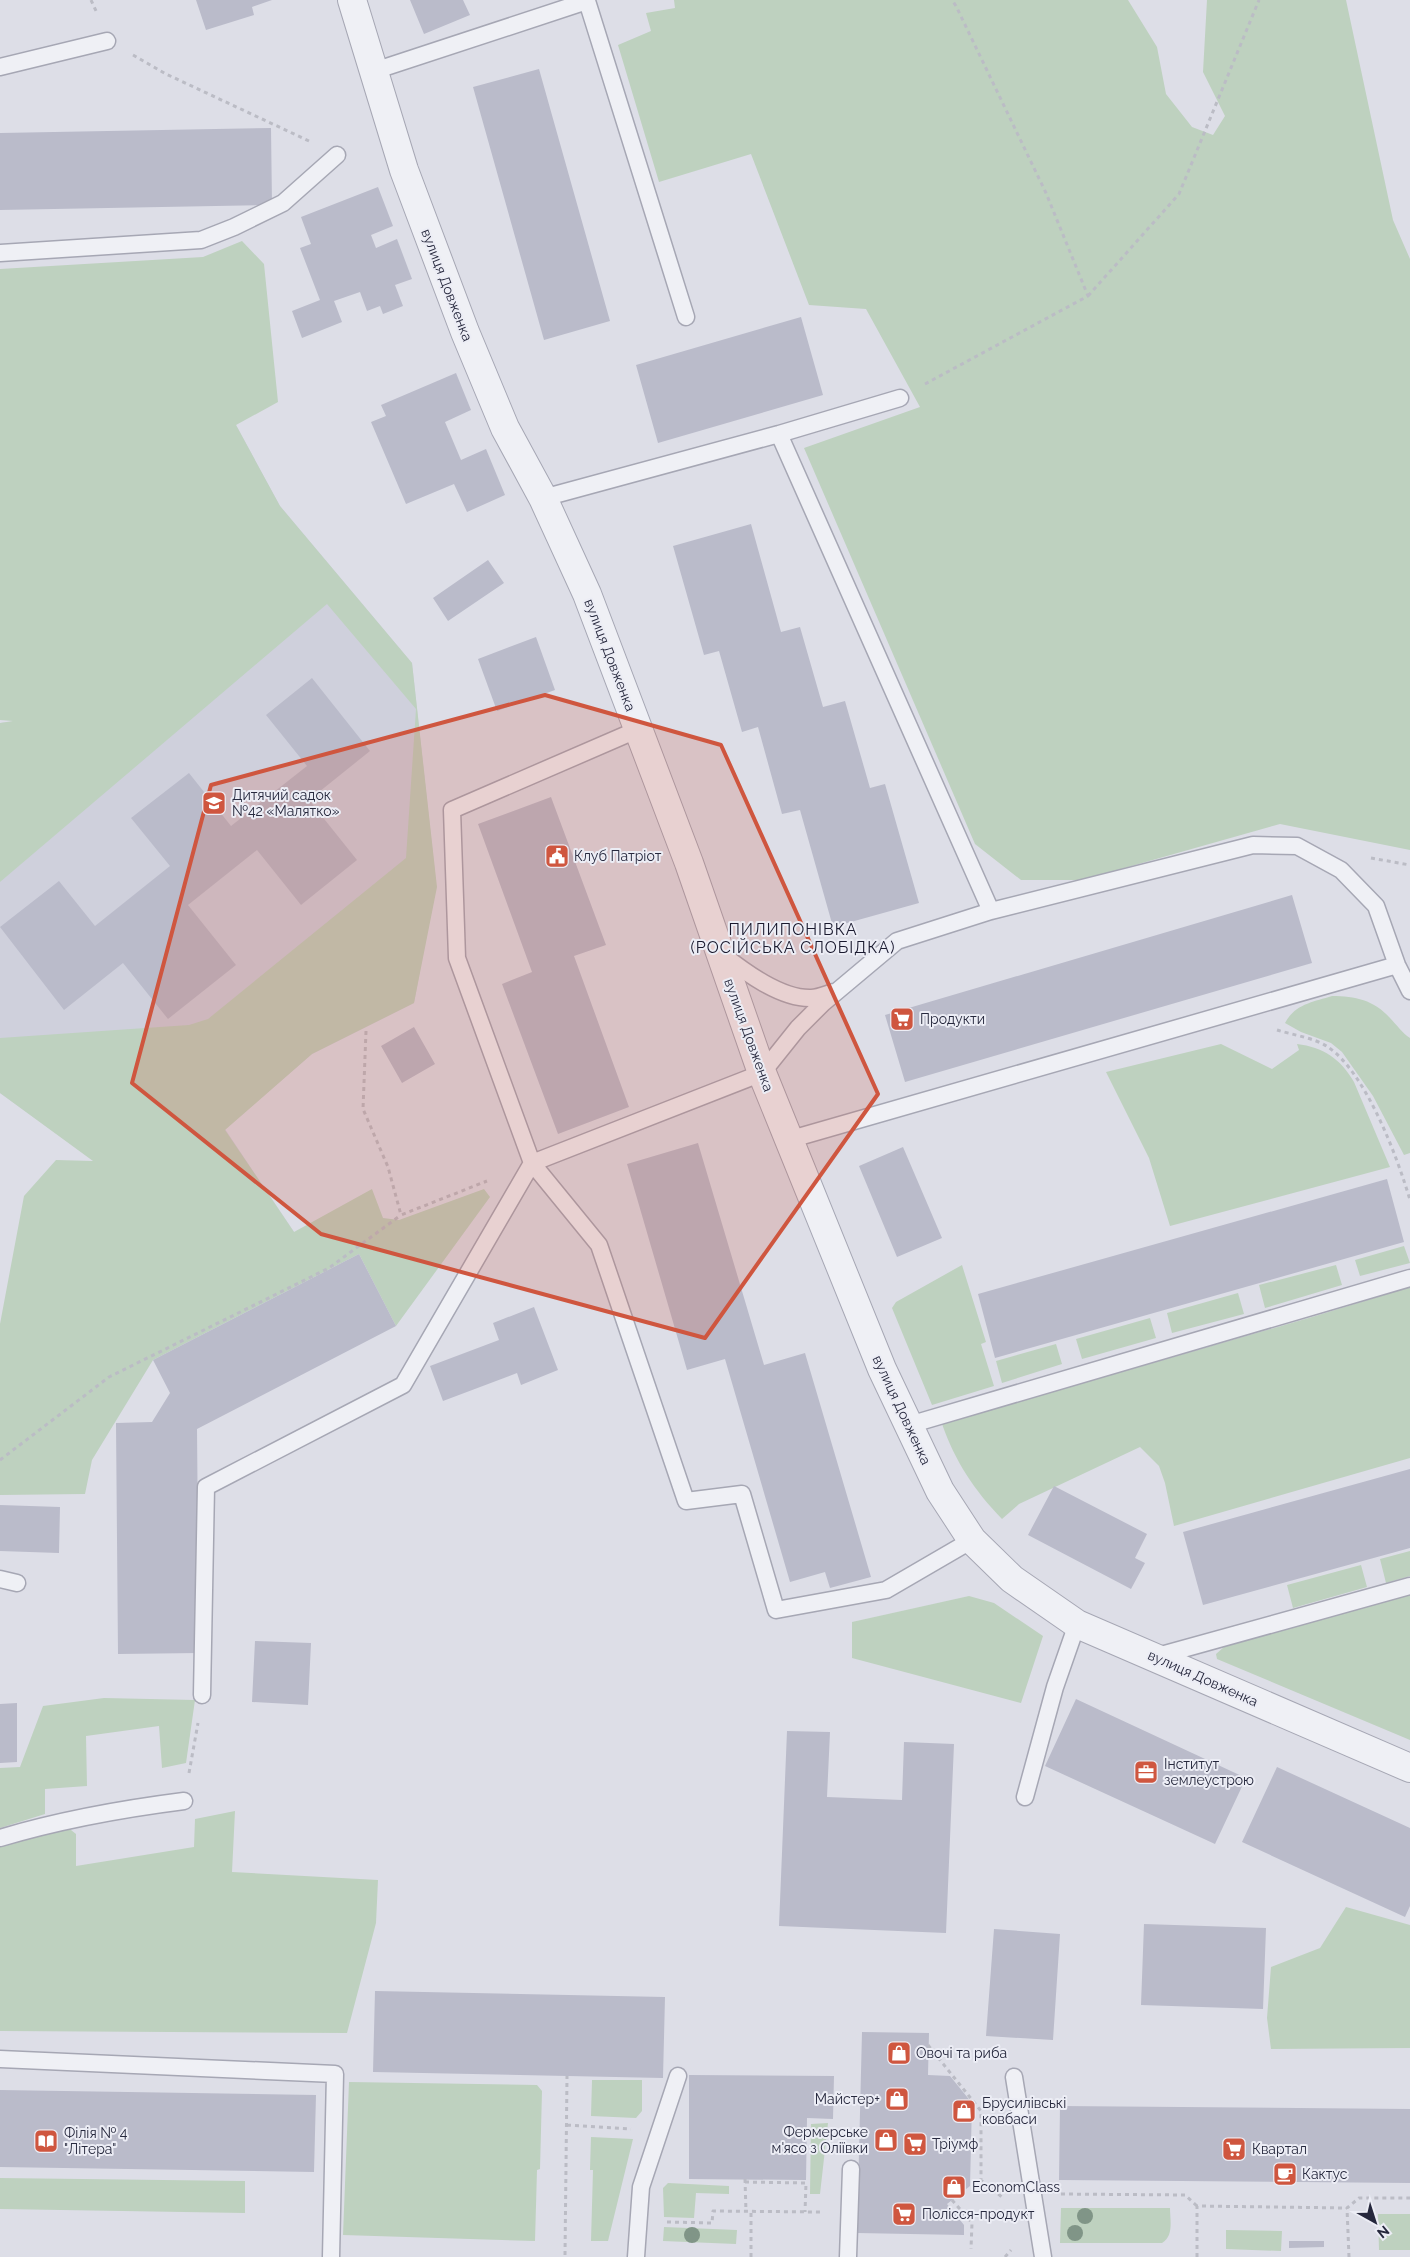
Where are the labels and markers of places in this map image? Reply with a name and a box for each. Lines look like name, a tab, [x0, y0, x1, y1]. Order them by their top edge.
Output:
place label: Дитячий садок №42 «Малятко»	[232, 787, 339, 819]
school or university icon: Дитячий садок №42 «Малятко»	[201, 790, 227, 816]
public building icon: Клуб Патріот	[544, 843, 570, 869]
place label: Клуб Патріот	[574, 848, 662, 864]
supermarket icon: Продукти	[889, 1006, 915, 1032]
place label: Продукти	[920, 1011, 985, 1027]
place label: Інститут землеустрою	[1164, 1756, 1254, 1788]
office icon: Інститут землеустрою	[1133, 1759, 1159, 1785]
shop icon: Овочі та риба	[886, 2040, 912, 2066]
place label: Овочі та риба	[916, 2045, 1007, 2061]
shop icon: Майстер+	[884, 2086, 910, 2112]
place label: Майстер+	[815, 2091, 880, 2107]
place label: Брусилівські ковбаси	[982, 2095, 1066, 2127]
shop icon: Брусилівські ковбаси	[951, 2098, 977, 2124]
place label: Фермерське м'ясо з Оліївки	[772, 2124, 868, 2156]
place label: Філія № 4 "Літера"	[64, 2125, 128, 2157]
shop icon: Фермерське м'ясо з Оліївки	[873, 2127, 899, 2153]
library icon: Філія № 4 "Літера"	[33, 2128, 59, 2154]
supermarket icon: Тріумф	[902, 2131, 928, 2157]
place label: Тріумф	[932, 2136, 978, 2152]
supermarket icon: Квартал	[1221, 2136, 1247, 2162]
place label: Квартал	[1252, 2141, 1307, 2157]
cafe icon: Кактус	[1272, 2161, 1298, 2187]
place label: Кактус	[1302, 2166, 1348, 2182]
shop icon: EconomClass	[941, 2174, 967, 2200]
place label: EconomClass	[972, 2179, 1060, 2195]
supermarket icon: Полісся-продукт	[891, 2201, 917, 2227]
place label: Полісся-продукт	[922, 2206, 1035, 2222]

